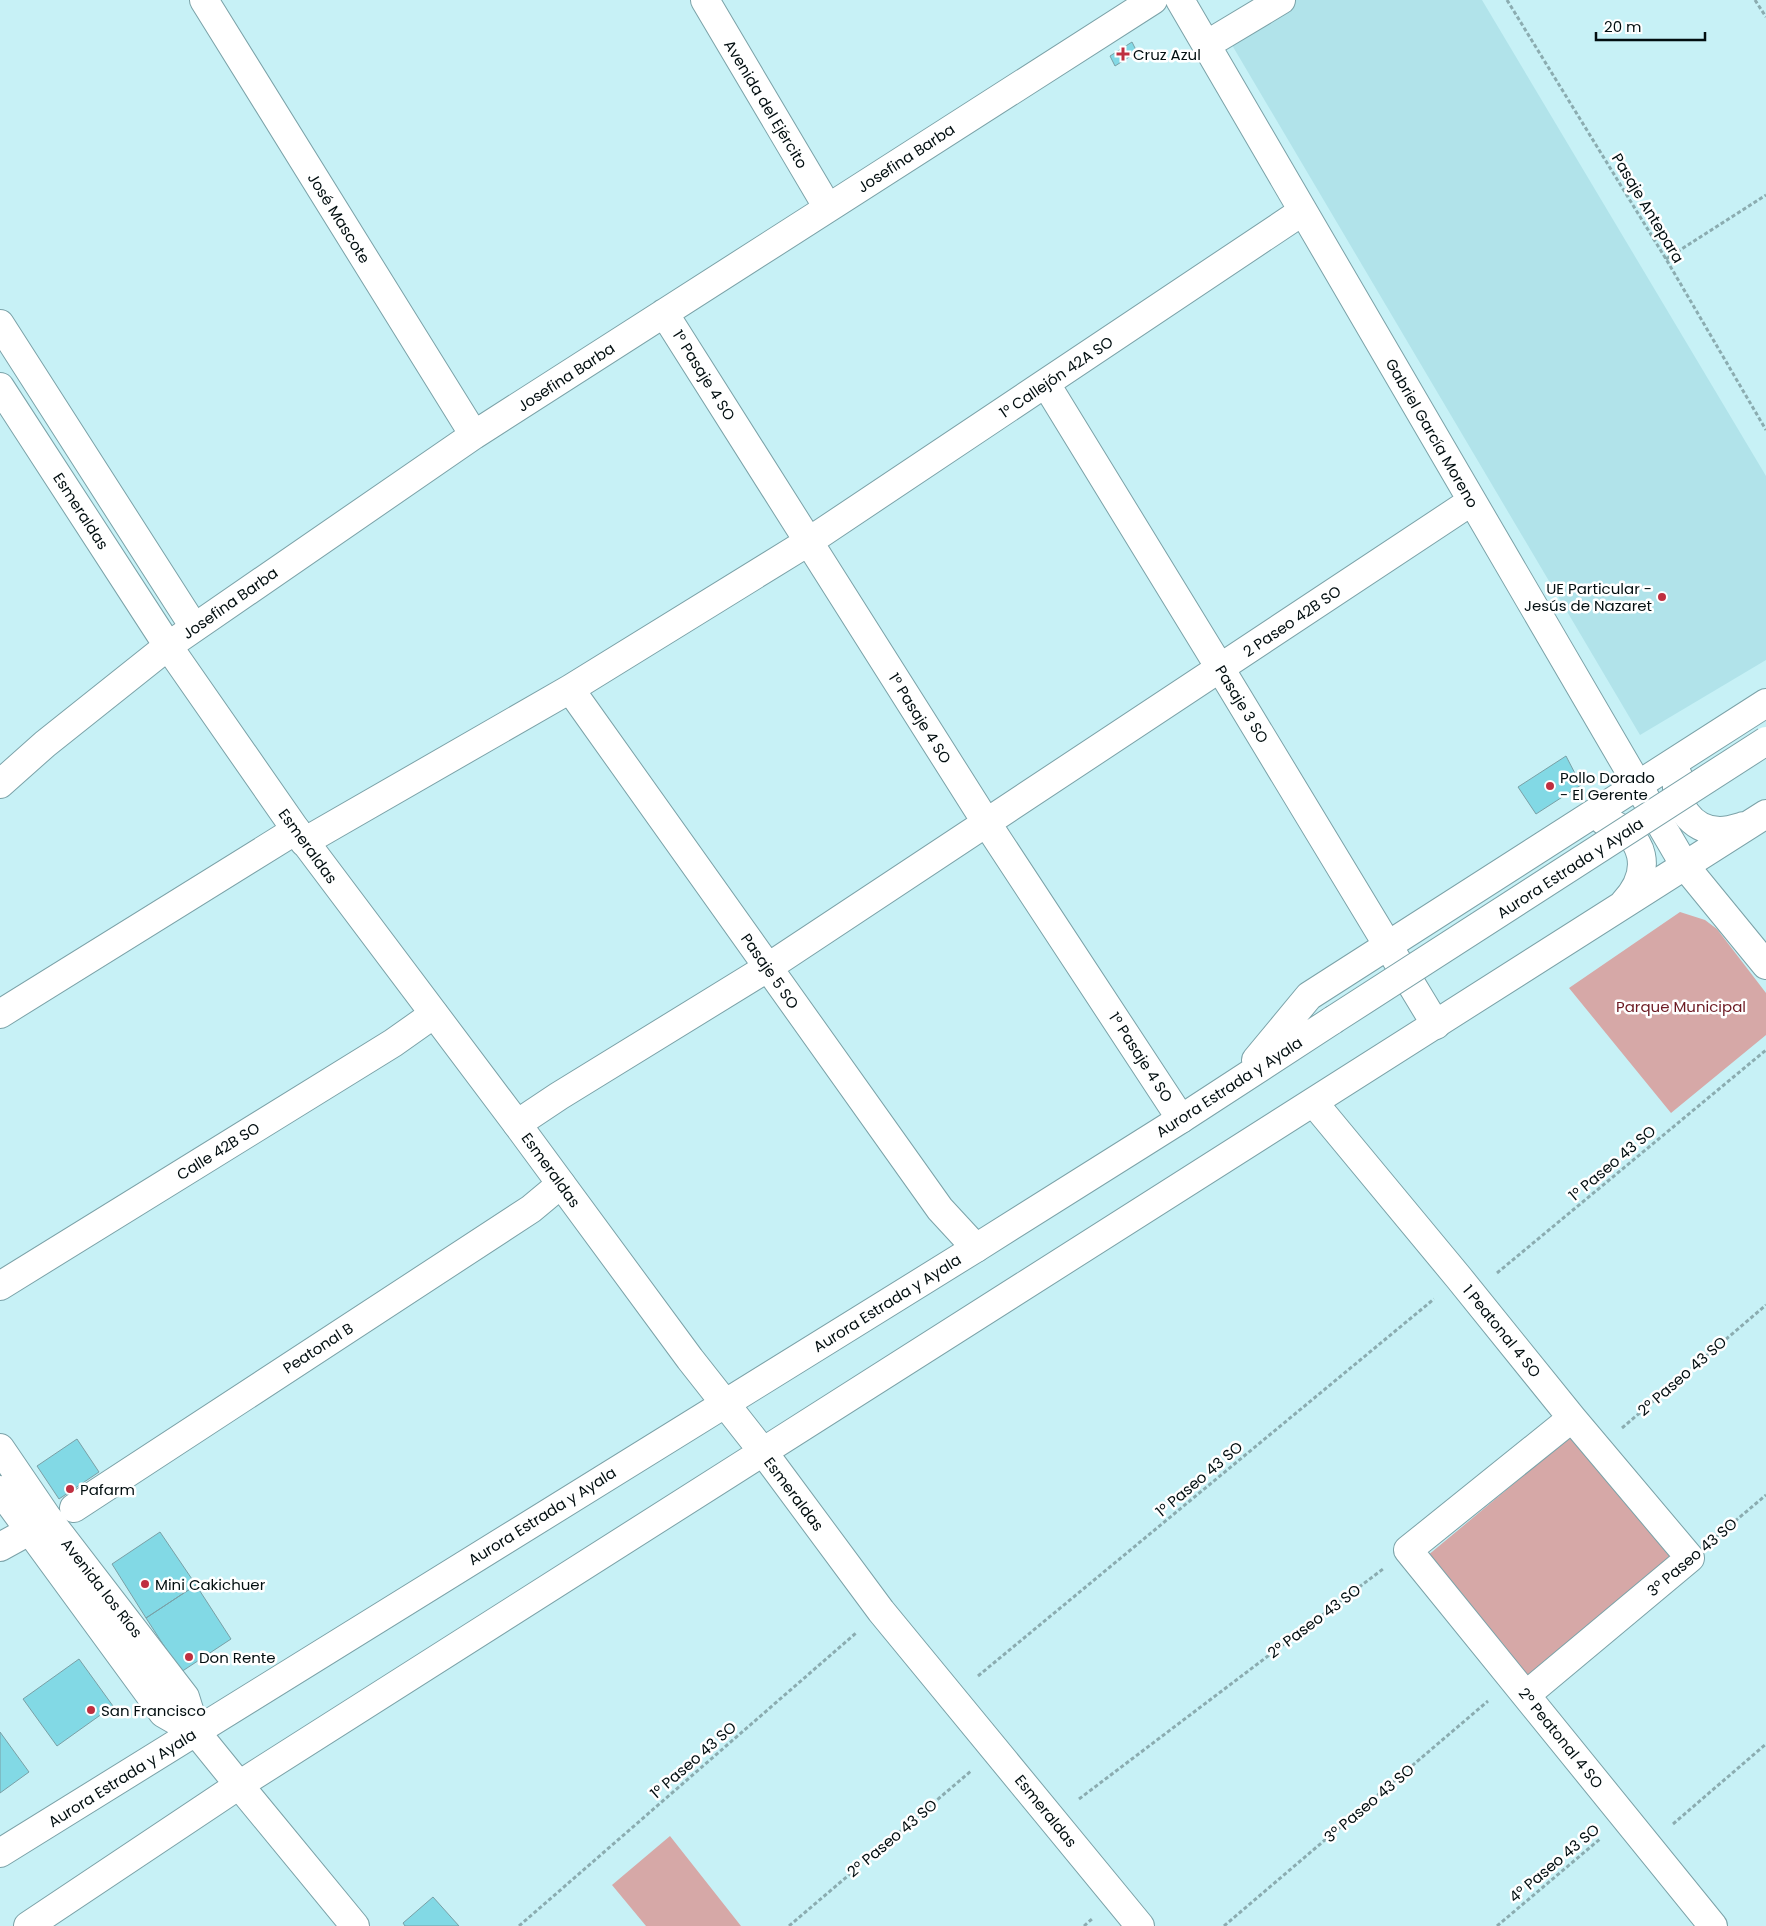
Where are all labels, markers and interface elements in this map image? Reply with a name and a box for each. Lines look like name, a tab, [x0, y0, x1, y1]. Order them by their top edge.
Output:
scale bar	[1596, 10, 1705, 42]
text: 20 m	[1604, 16, 1642, 37]
street label: Avenida del Ejército	[719, 36, 813, 172]
place label: Cruz Azul	[1133, 44, 1201, 65]
marker: Cruz Azul	[1117, 48, 1129, 60]
street label: Josefina Barba	[853, 119, 959, 197]
street label: Pasaje Antepara	[1607, 149, 1689, 267]
street label: José Mascote	[303, 169, 375, 267]
street label: 1º Pasaje 4 SO	[668, 326, 740, 425]
street label: 1° Callejón 42A SO	[995, 331, 1117, 423]
street label: Josefina Barba	[513, 338, 619, 416]
street label: Gabriel García Moreno	[1381, 354, 1483, 512]
street label: Esmeraldas	[48, 468, 114, 554]
street label: Josefina Barba	[178, 562, 282, 644]
place label: UE Particular - Jesús de Nazaret	[1524, 578, 1652, 616]
street label: 2 Paseo 42B SO	[1239, 580, 1345, 662]
marker: UE Particular - Jesús de Nazaret	[1656, 591, 1668, 603]
street label: Pasaje 3 SO	[1211, 661, 1274, 747]
street label: 1º Pasaje 4 SO	[884, 669, 956, 768]
place label: Pollo Dorado - El Gerente	[1560, 767, 1655, 805]
marker: Pollo Dorado - El Gerente	[1544, 780, 1556, 792]
street label: Esmeraldas	[274, 804, 342, 888]
street label: Aurora Estrada y Ayala	[1493, 813, 1647, 923]
street label: Pasaje 5 SO	[736, 929, 804, 1013]
park label: Parque Municipal	[1616, 996, 1746, 1017]
street label: 1º Pasaje 4 SO	[1104, 1008, 1178, 1106]
street label: Aurora Estrada y Ayala	[1152, 1032, 1306, 1142]
street label: Calle 42B SO	[172, 1117, 264, 1185]
street label: 1º Paseo 43 SO	[1564, 1120, 1660, 1206]
street label: Esmeraldas	[517, 1128, 585, 1212]
street label: Aurora Estrada y Ayala	[809, 1249, 965, 1357]
street label: 1 Peatonal 4 SO	[1458, 1280, 1546, 1382]
street label: Peatonal B	[279, 1317, 357, 1379]
street label: 2º Paseo 43 SO	[1633, 1331, 1731, 1421]
street label: 1º Paseo 43 SO	[1151, 1436, 1247, 1522]
street label: Esmeraldas	[759, 1453, 829, 1536]
street label: Aurora Estrada y Ayala	[464, 1462, 620, 1570]
place label: Pafarm	[80, 1479, 135, 1500]
marker: Pafarm	[64, 1483, 76, 1495]
street label: 3º Paseo 43 SO	[1642, 1513, 1742, 1601]
street label: Avenida los Ríos	[57, 1534, 148, 1642]
place label: Mini Cakichuer	[155, 1574, 266, 1595]
marker: Mini Cakichuer	[139, 1578, 151, 1590]
street label: 2º Paseo 43 SO	[1263, 1579, 1365, 1663]
place label: Don Rente	[199, 1647, 276, 1668]
marker: Don Rente	[183, 1651, 195, 1663]
street label: 2º Peatonal 4 SO	[1514, 1683, 1608, 1793]
place label: San Francisco	[101, 1700, 206, 1721]
marker: San Francisco	[85, 1704, 97, 1716]
street label: 1º Paseo 43 SO	[645, 1717, 741, 1803]
street label: Aurora Estrada y Ayala	[44, 1724, 200, 1832]
street label: 3º Paseo 43 SO	[1319, 1759, 1419, 1847]
street label: Esmeraldas	[1010, 1770, 1082, 1852]
street label: 2º Paseo 43 SO	[843, 1794, 942, 1882]
street label: 4º Paseo 43 SO	[1504, 1819, 1604, 1907]

